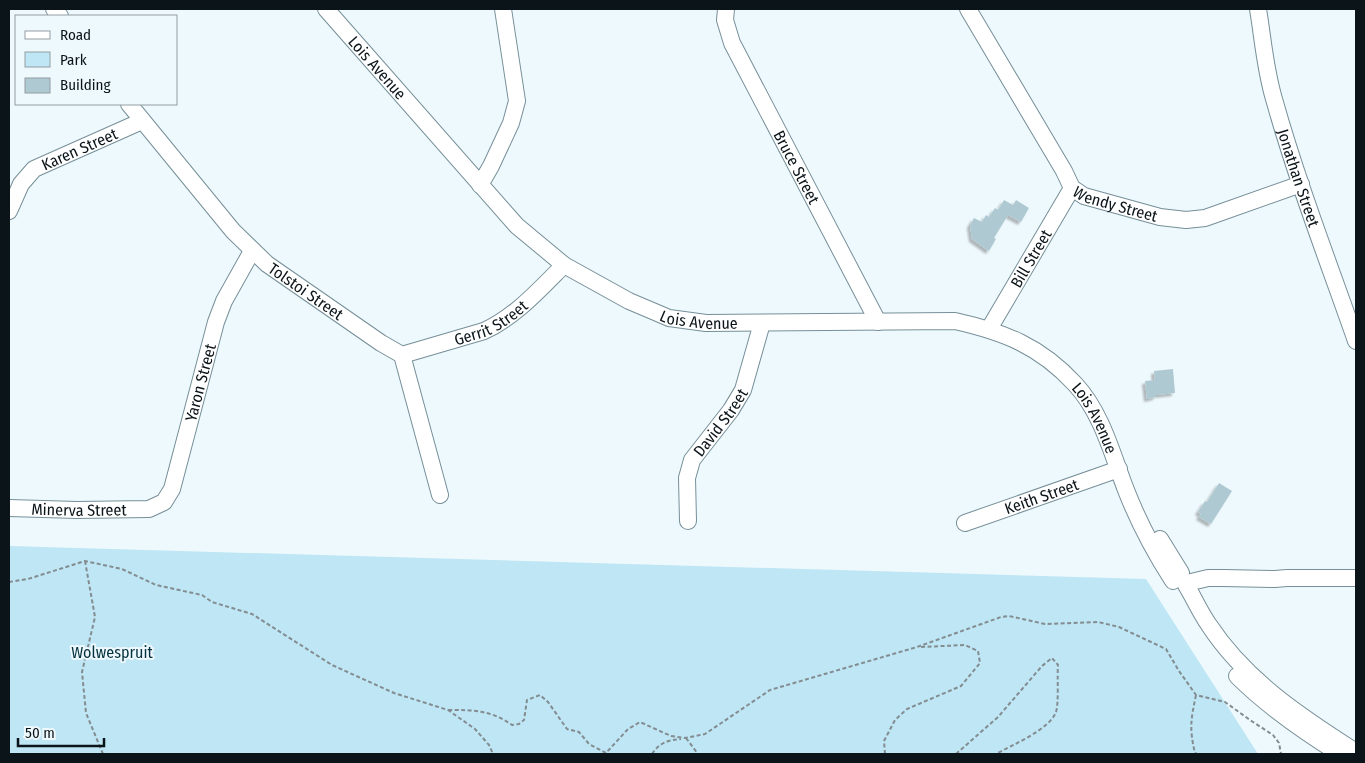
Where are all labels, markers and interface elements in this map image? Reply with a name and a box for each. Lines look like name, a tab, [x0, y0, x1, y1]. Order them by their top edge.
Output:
legend	[15, 15, 178, 105]
text: Road	[60, 26, 91, 44]
street label: Lois Avenue	[344, 32, 410, 103]
text: Park	[60, 51, 87, 69]
text: Building	[60, 76, 111, 94]
street label: Karen Street	[39, 124, 121, 174]
street label: Bruce Street	[769, 127, 824, 208]
street label: Jonathan Street	[1273, 127, 1324, 230]
street label: Wendy Street	[1069, 182, 1160, 226]
street label: Bill Street	[1007, 225, 1056, 291]
street label: Tolstoi Street	[265, 259, 347, 324]
street label: Gerrit Street	[452, 296, 532, 349]
street label: Lois Avenue	[657, 306, 738, 333]
street label: Yaron Street	[181, 341, 220, 424]
street label: Lois Avenue	[1068, 379, 1121, 456]
street label: David Street	[690, 384, 752, 460]
street label: Keith Street	[1002, 475, 1082, 518]
street label: Minerva Street	[31, 500, 127, 520]
park label: Wolwespruit	[71, 643, 153, 662]
scale bar	[18, 716, 104, 748]
text: 50 m	[25, 724, 55, 742]

